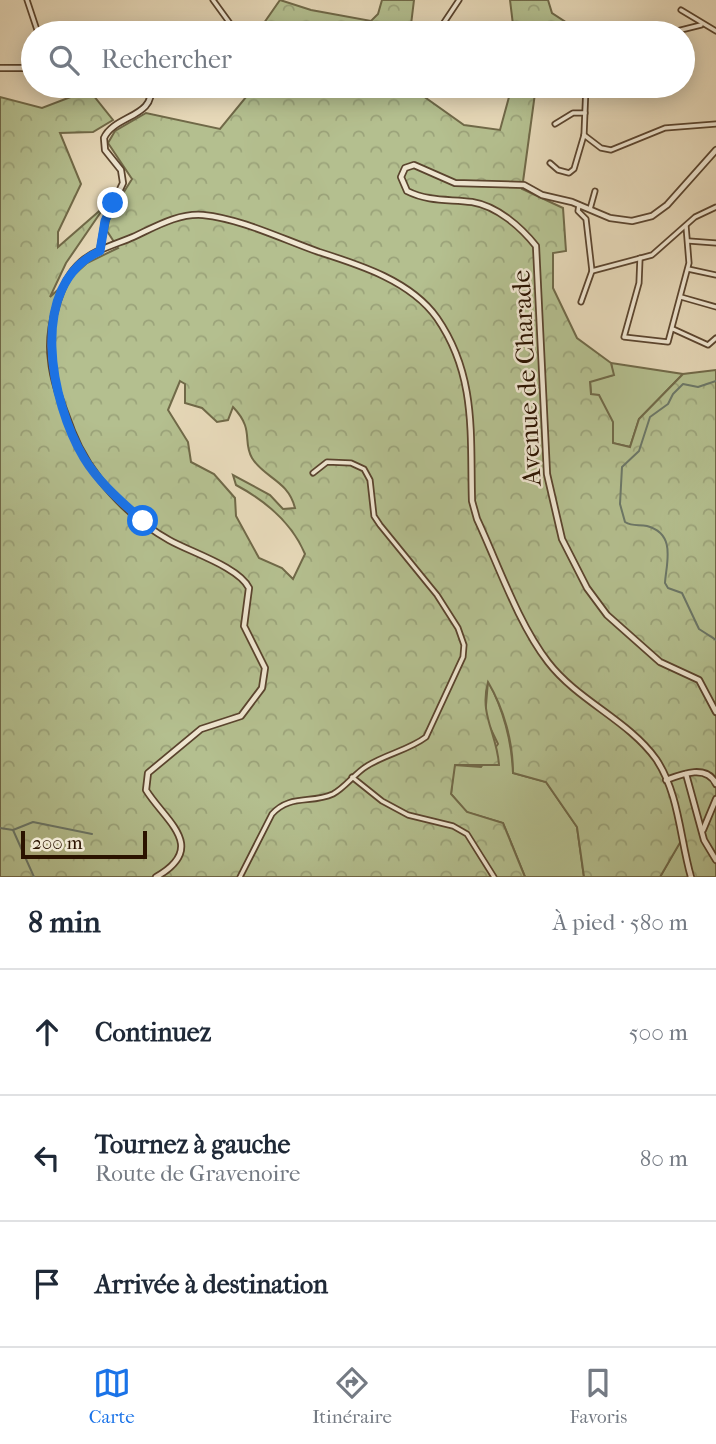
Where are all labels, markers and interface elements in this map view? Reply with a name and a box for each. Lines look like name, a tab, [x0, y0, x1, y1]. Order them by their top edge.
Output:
search box	[21, 21, 695, 98]
icon: search	[45, 41, 83, 79]
text: Rechercher	[101, 44, 232, 75]
route end	[97, 187, 128, 218]
street label: Avenue de Charade	[505, 269, 548, 488]
route start	[127, 505, 158, 536]
scale bar	[21, 828, 147, 860]
text: 200 m	[32, 832, 83, 854]
text: 8 min	[28, 905, 101, 940]
text: À pied · 580 m	[553, 909, 688, 936]
icon: ahead	[28, 1013, 66, 1051]
text: Continuez	[95, 1017, 211, 1048]
text: 500 m	[629, 1019, 688, 1046]
text: Tournez à gauche	[95, 1129, 290, 1160]
icon: left	[28, 1139, 66, 1177]
text: 80 m	[640, 1145, 688, 1172]
text: Route de Gravenoire	[95, 1160, 300, 1187]
icon: arrive	[28, 1265, 66, 1303]
text: Arrivée à destination	[95, 1269, 328, 1300]
tab: Carte	[89, 1364, 135, 1428]
tab: Itinéraire	[312, 1364, 392, 1428]
tab: Favoris	[569, 1364, 627, 1428]

